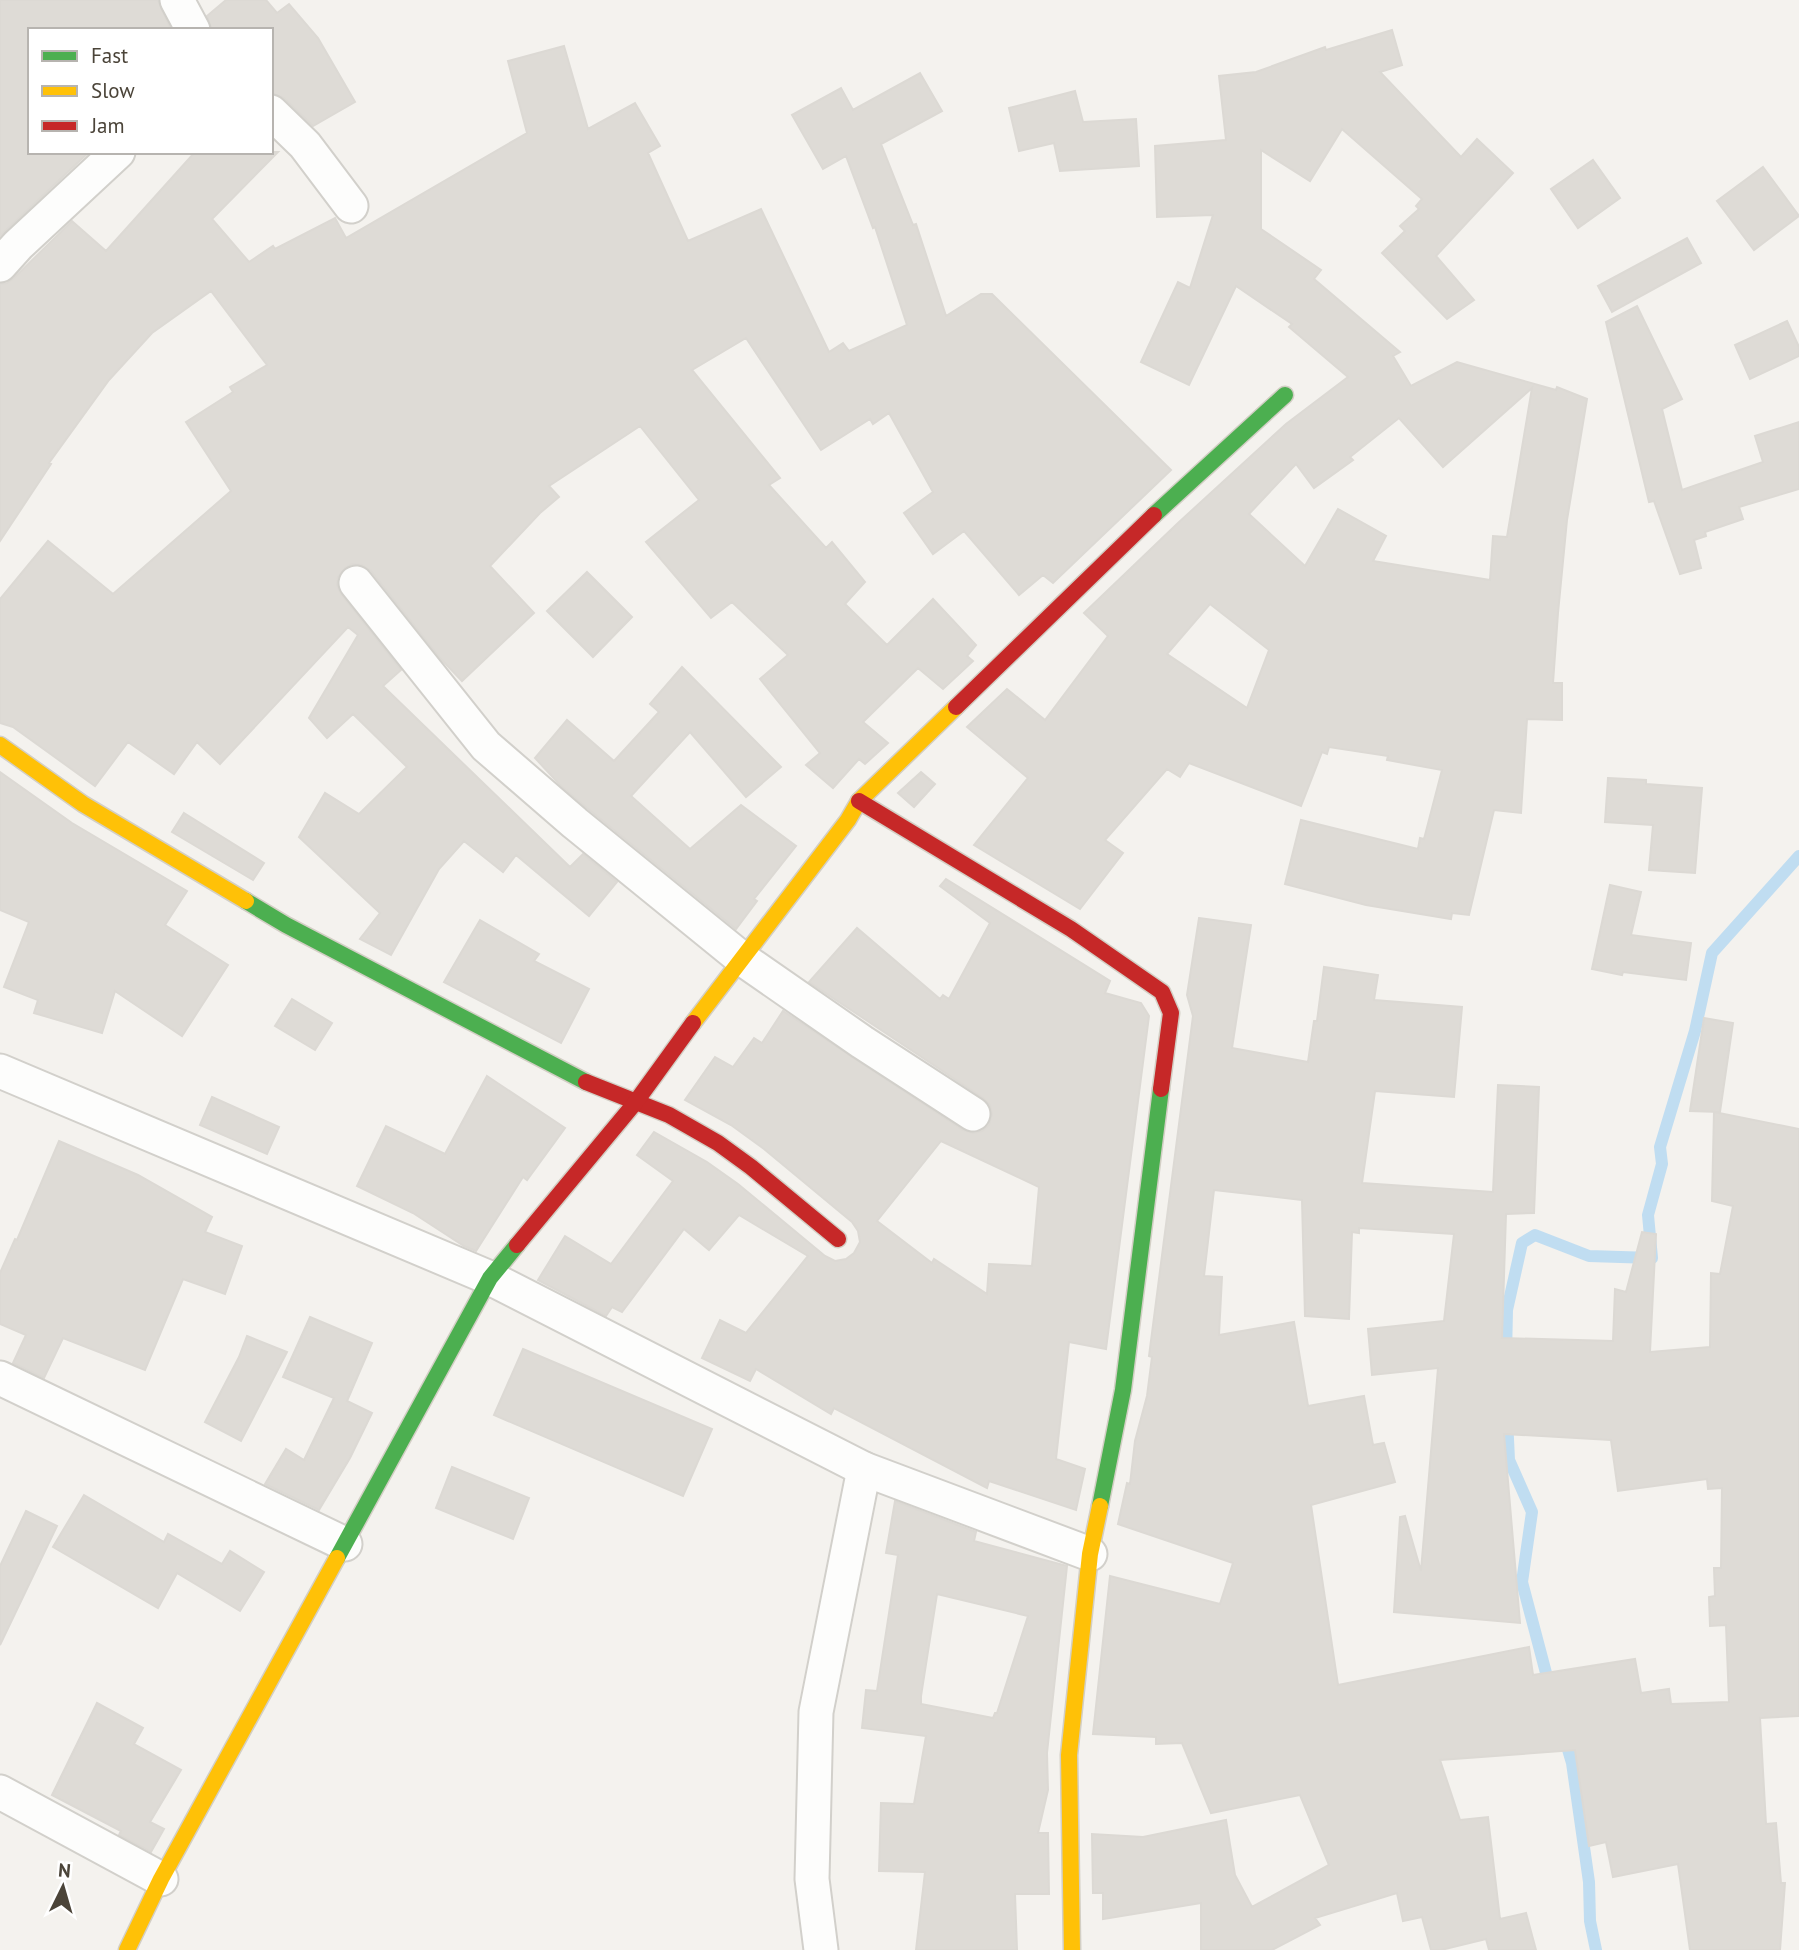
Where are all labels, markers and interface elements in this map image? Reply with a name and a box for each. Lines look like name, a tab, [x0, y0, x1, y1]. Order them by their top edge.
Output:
legend	[28, 28, 273, 154]
text: Fast	[91, 42, 128, 69]
text: Slow	[91, 77, 135, 104]
text: Jam	[90, 112, 125, 139]
north arrow	[28, 1852, 98, 1922]
text: N	[57, 1858, 72, 1883]

